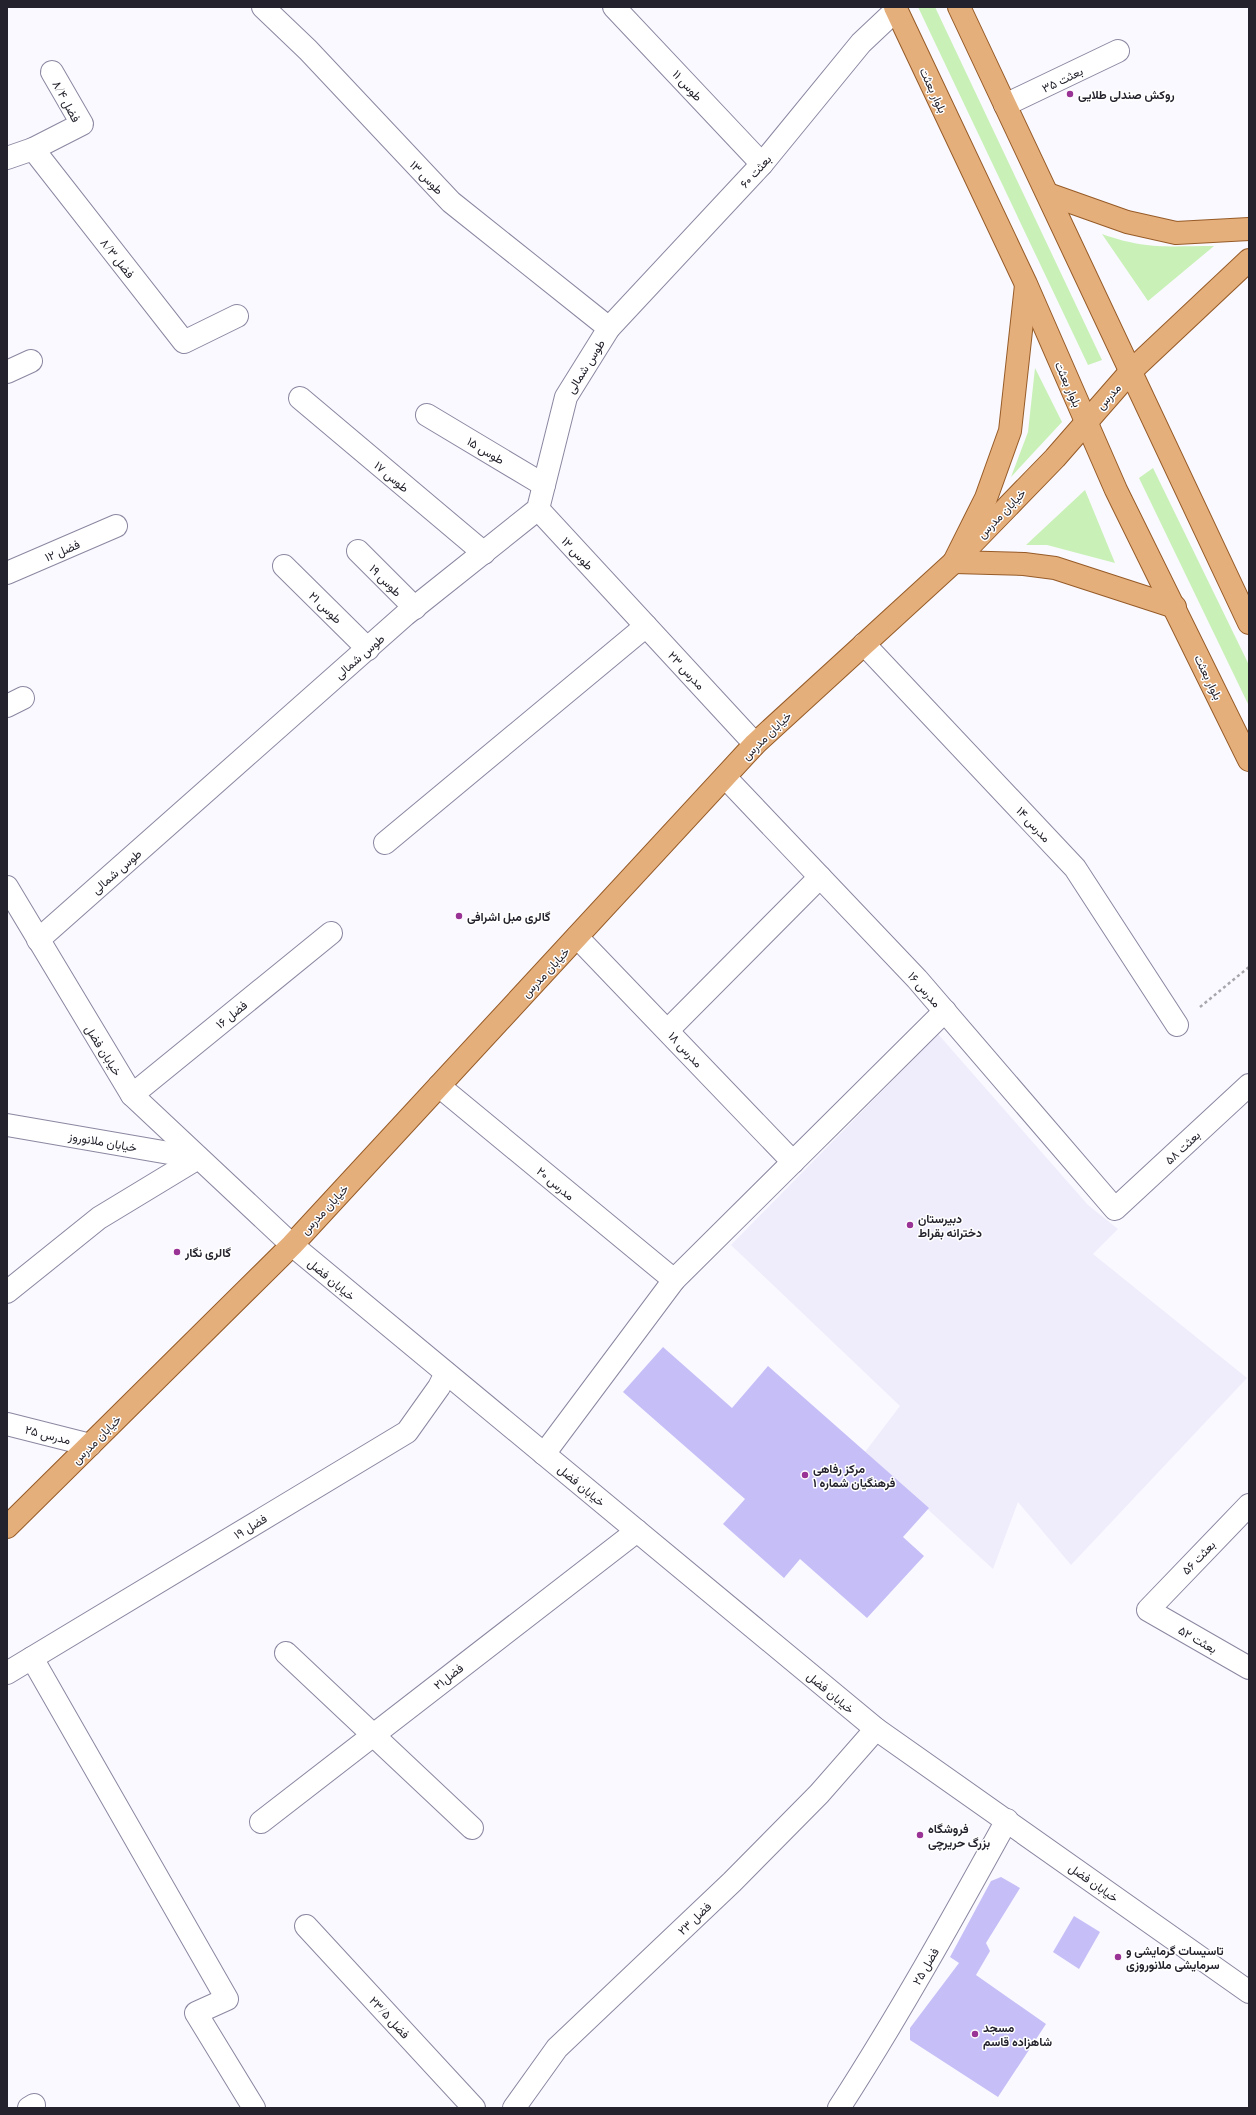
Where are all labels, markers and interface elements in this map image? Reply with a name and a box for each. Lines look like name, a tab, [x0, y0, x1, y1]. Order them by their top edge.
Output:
street label: بعثت ۳۵	[1039, 62, 1085, 96]
street label: بلوار بعثت	[916, 65, 951, 116]
street label: طوس ۱۱	[669, 66, 707, 105]
street label: فضل ۸/۴	[48, 77, 85, 125]
place label: روکش صندلی طلایی	[1078, 86, 1175, 103]
marker: روکش صندلی طلایی	[1065, 89, 1075, 99]
street label: بعثت ۶۰	[736, 151, 774, 191]
street label: طوس ۱۳	[406, 156, 447, 198]
street label: فضل ۸/۳	[97, 235, 139, 282]
street label: طوس شمالی	[562, 336, 609, 397]
street label: بلوار بعثت	[1051, 359, 1086, 410]
street label: مدرس	[1092, 379, 1125, 413]
street label: طوس ۱۵	[464, 433, 508, 468]
street label: طوس ۱۷	[371, 457, 413, 496]
street label: خیابان مدرس	[973, 485, 1030, 542]
street label: طوس ۱۲	[558, 533, 598, 574]
street label: فضل ۱۲	[42, 535, 82, 565]
street label: طوس ۱۹	[366, 560, 406, 600]
street label: طوس ۲۱	[305, 587, 346, 628]
street label: طوس شمالی	[331, 630, 388, 683]
street label: مدرس ۲۳	[664, 647, 709, 693]
street label: بلوار بعثت	[1190, 652, 1227, 703]
street label: خیابان مدرس	[738, 707, 795, 764]
street label: مدرس ۱۴	[1013, 803, 1055, 846]
street label: طوس شمالی	[88, 845, 145, 898]
place label: گالری مبل اشرافی	[467, 908, 551, 925]
marker: گالری مبل اشرافی	[454, 911, 464, 921]
street label: خیابان مدرس	[518, 943, 573, 1001]
street label: مدرس ۱۶	[904, 968, 945, 1011]
street label: فضل ۱۶	[212, 996, 251, 1032]
street label: خیابان فضل	[81, 1022, 126, 1079]
street label: مدرس ۱۸	[665, 1028, 707, 1071]
street label: بعثت ۵۸	[1161, 1126, 1203, 1168]
street label: خیابان ملانوروز	[66, 1127, 138, 1156]
street label: مدرس ۲۰	[533, 1163, 578, 1204]
street label: خیابان مدرس	[297, 1180, 352, 1238]
place label: دبیرستان دخترانه بقراط	[918, 1210, 982, 1241]
marker: دبیرستان دخترانه بقراط	[905, 1220, 915, 1230]
place label: گالری نگار	[184, 1244, 231, 1261]
marker: گالری نگار	[172, 1247, 182, 1257]
street label: خیابان فضل	[304, 1254, 359, 1304]
street label: خیابان مدرس	[68, 1411, 125, 1468]
street label: مدرس ۲۵	[23, 1421, 72, 1448]
street label: خیابان فضل	[554, 1460, 609, 1510]
place label: مرکز رفاهی فرهنگیان شماره ۱	[813, 1460, 896, 1491]
marker: مرکز رفاهی فرهنگیان شماره ۱	[800, 1470, 810, 1480]
street label: فضل ۱۹	[230, 1510, 270, 1543]
street label: بعثت ۵۶	[1178, 1536, 1218, 1578]
street label: بعثت ۵۲	[1176, 1622, 1220, 1656]
street label: فضل۲۱	[430, 1659, 467, 1693]
street label: خیابان فضل	[803, 1667, 858, 1717]
place label: فروشگاه بزرگ حریرچی	[928, 1820, 990, 1851]
marker: فروشگاه بزرگ حریرچی	[915, 1830, 925, 1840]
street label: خیابان فضل	[1065, 1859, 1122, 1906]
street label: فضل ۲۳	[674, 1898, 715, 1939]
place label: تاسیسات گرمایشی و سرمایشی ملانوروزی	[1126, 1942, 1224, 1973]
street label: فضل ۲۵	[908, 1945, 943, 1988]
marker: تاسیسات گرمایشی و سرمایشی ملانوروزی	[1113, 1952, 1123, 1962]
street label: فضل ۲۳/۵	[365, 1992, 414, 2042]
place label: مسجد شاهزاده قاسم	[983, 2019, 1053, 2050]
marker: مسجد شاهزاده قاسم	[970, 2029, 980, 2039]

